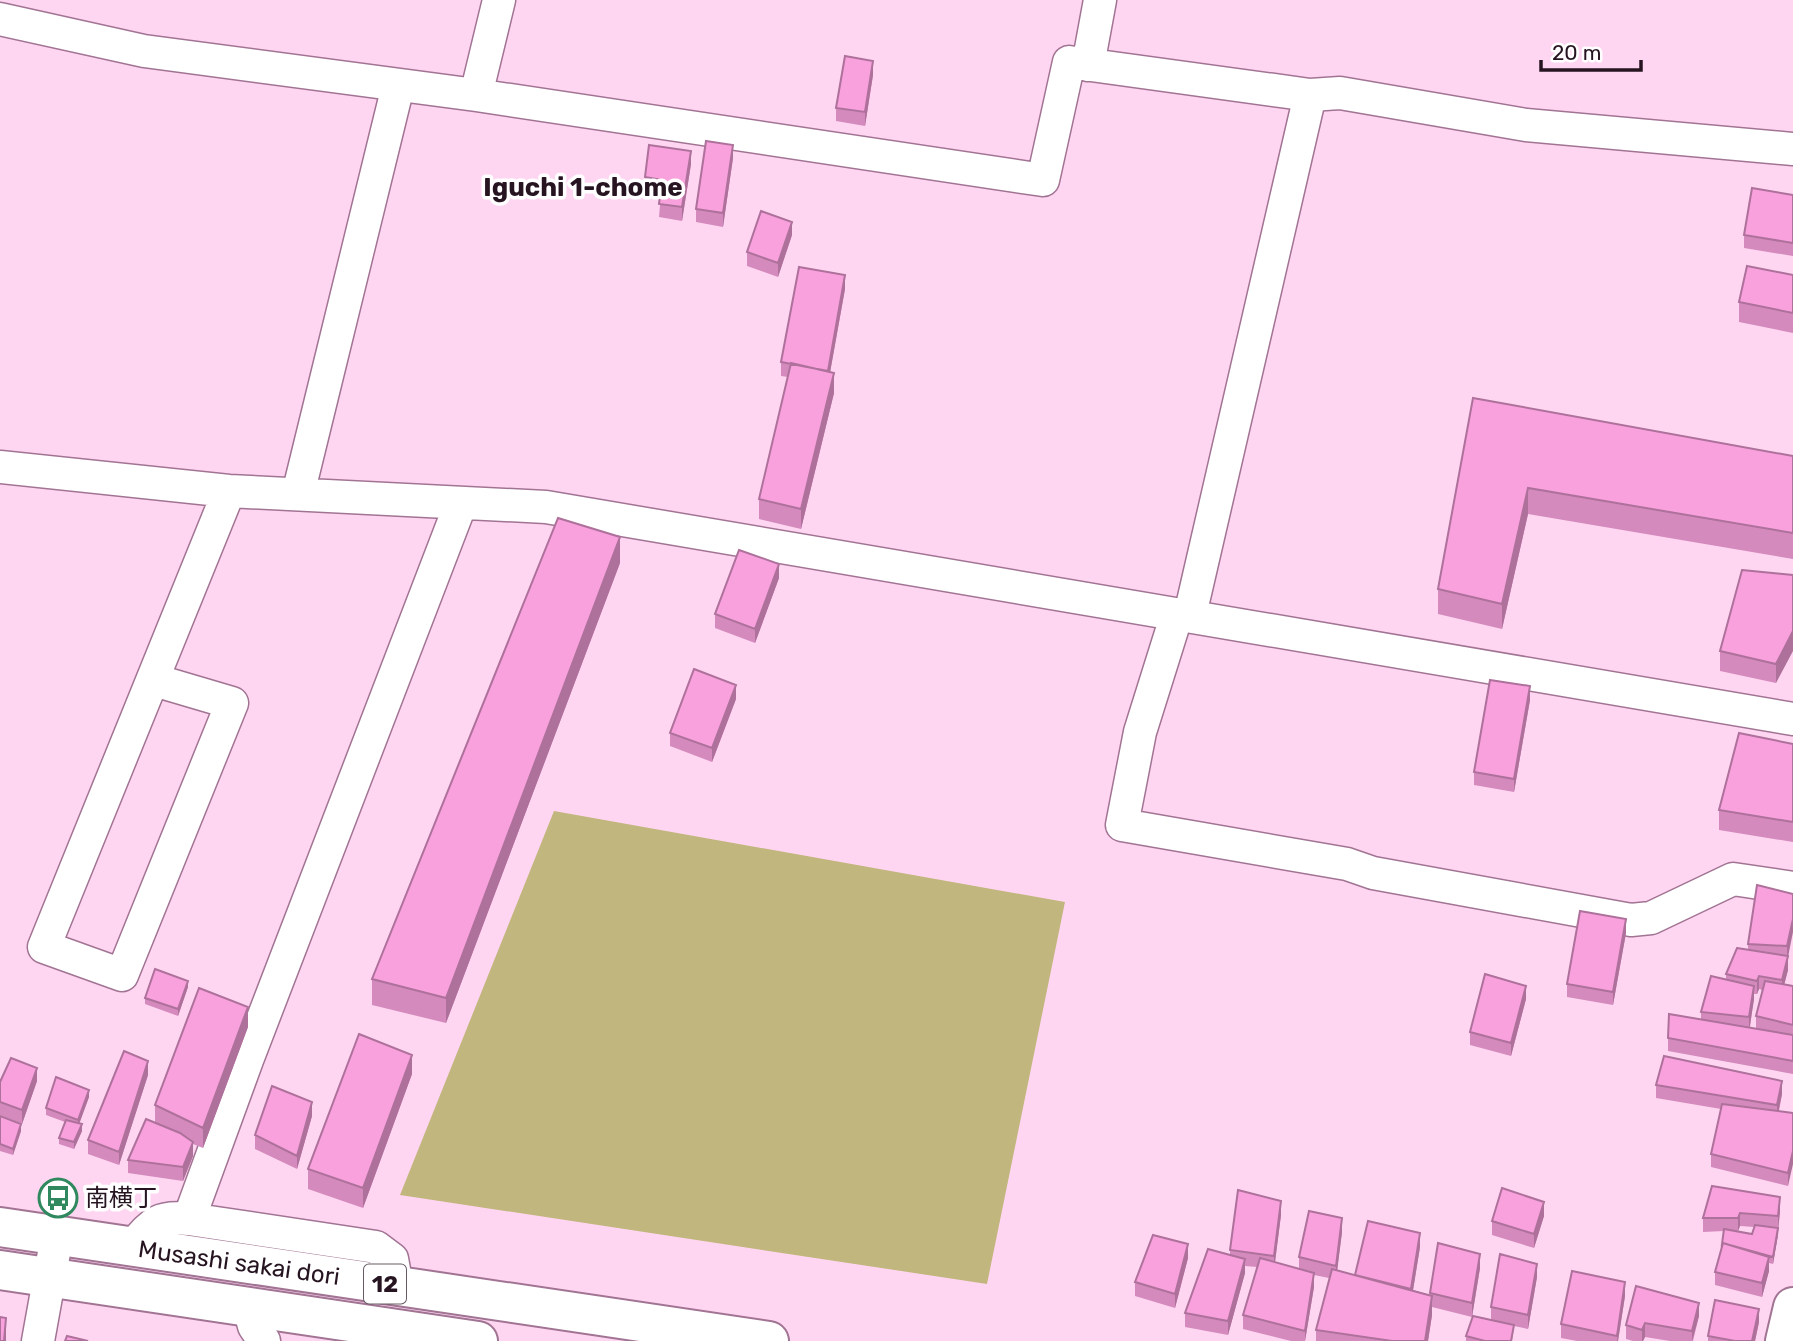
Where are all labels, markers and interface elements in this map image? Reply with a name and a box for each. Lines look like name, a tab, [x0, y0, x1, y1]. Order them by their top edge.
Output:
scale bar	[1541, 28, 1641, 72]
text: 20 m	[1552, 40, 1601, 65]
district label: Iguchi 1-chome	[483, 172, 683, 203]
bus stop icon: 南横丁	[37, 1177, 79, 1219]
place label: 南横丁	[85, 1184, 157, 1212]
street label: Musashi sakai dori	[136, 1235, 342, 1291]
road number: 12	[364, 1264, 406, 1303]

